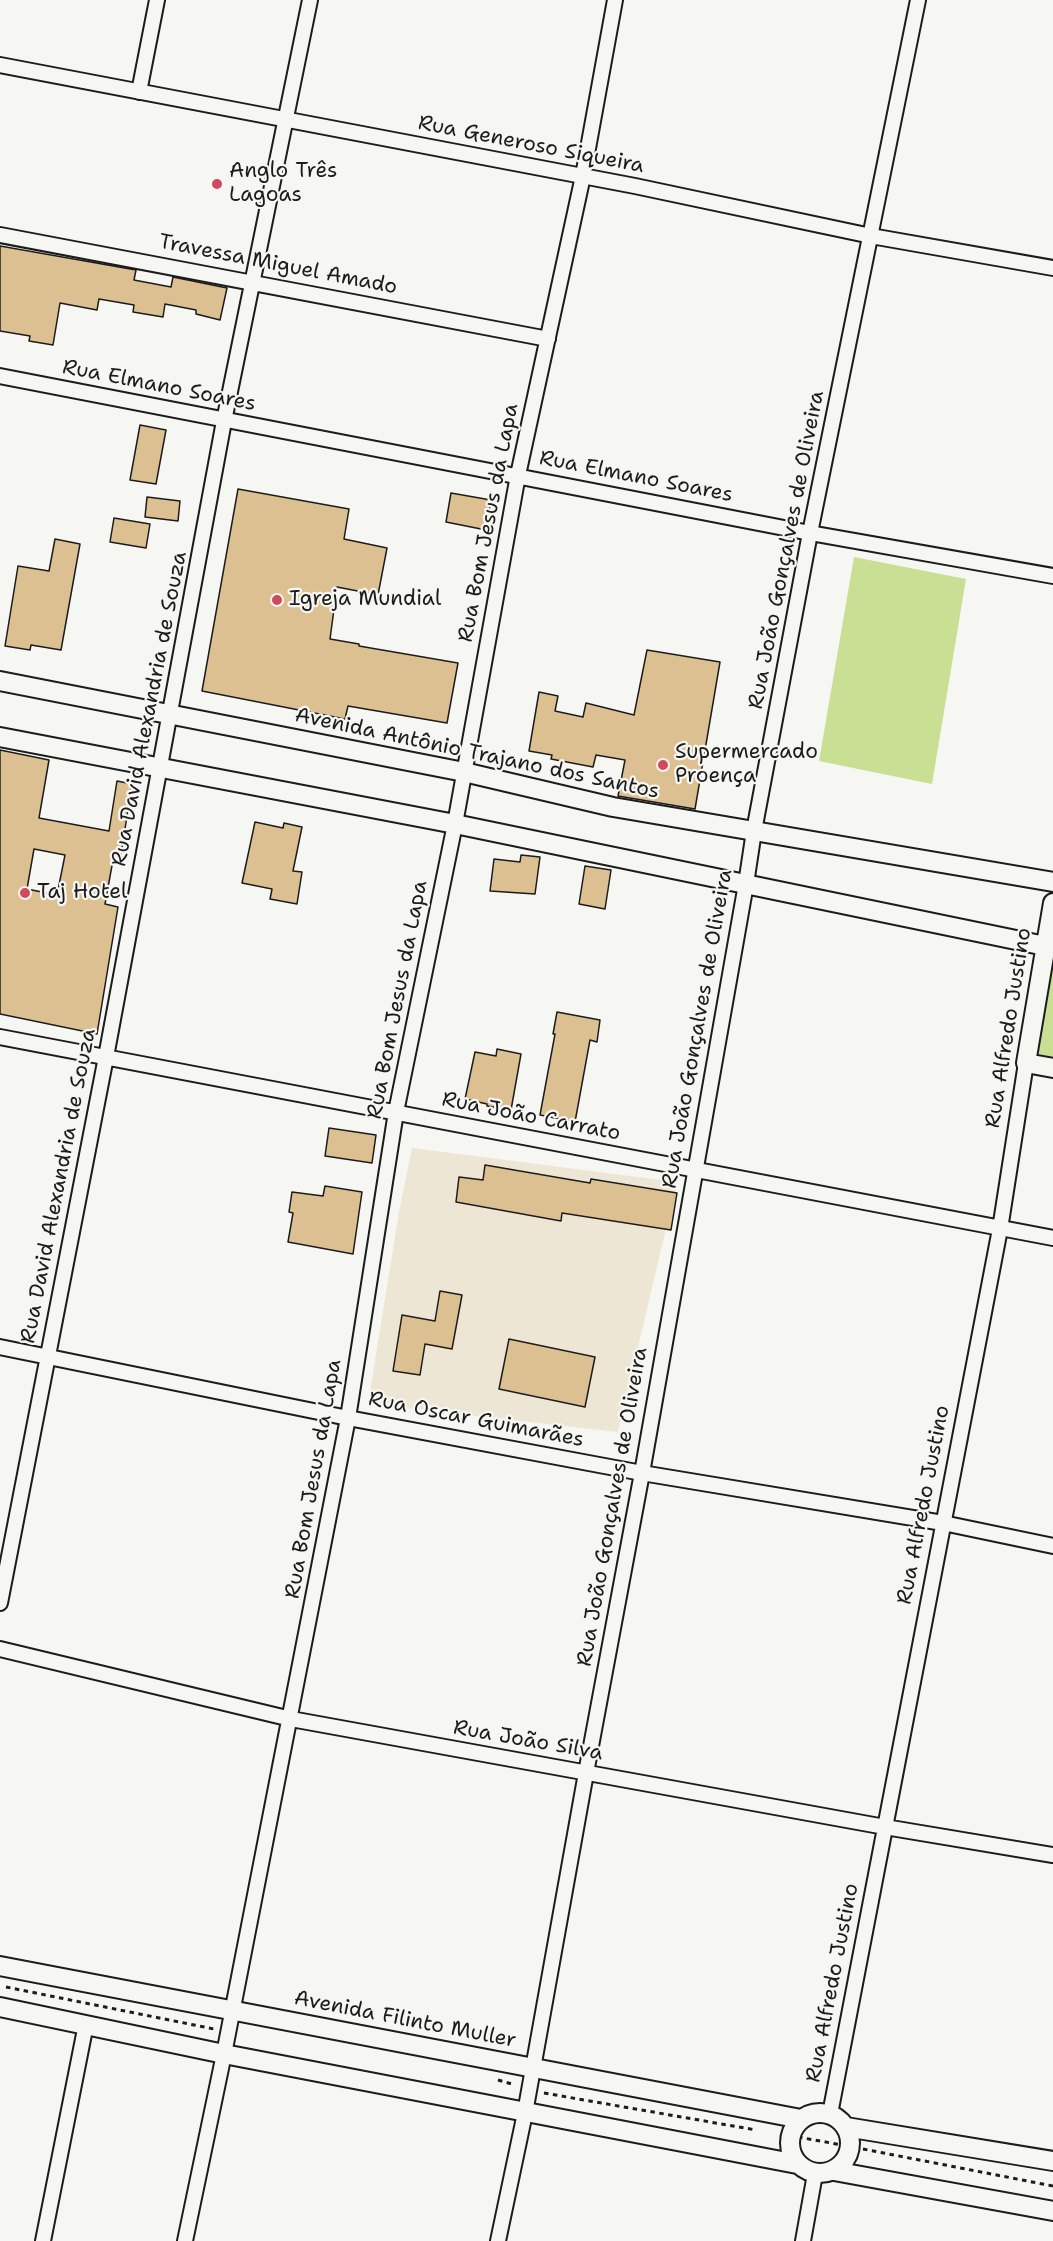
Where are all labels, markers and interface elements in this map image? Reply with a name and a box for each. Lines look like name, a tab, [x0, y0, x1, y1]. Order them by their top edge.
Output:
street label: Rua Generoso Siqueira	[416, 111, 646, 179]
place label: Anglo Três Lagoas	[229, 159, 337, 209]
marker: Anglo Três Lagoas	[210, 177, 224, 191]
street label: Travessa Miguel Amado	[157, 230, 399, 300]
street label: Rua Elmano Soares	[60, 355, 258, 417]
street label: Rua João Gonçalves de Oliveira	[744, 389, 830, 711]
street label: Rua Bom Jesus da Lapa	[453, 402, 525, 644]
street label: Rua Elmano Soares	[537, 446, 735, 508]
street label: Rua David Alexandria de Souza	[107, 549, 193, 869]
place label: Igreja Mundial	[289, 587, 441, 613]
marker: Igreja Mundial	[270, 593, 284, 607]
street label: Avenida Antônio Trajano dos Santos	[293, 703, 661, 805]
place label: Supermercado Proença	[675, 740, 818, 790]
marker: Supermercado Proença	[656, 758, 670, 772]
street label: Rua João Gonçalves de Oliveira	[657, 867, 739, 1191]
street label: Rua Bom Jesus da Lapa	[362, 879, 434, 1121]
place label: Taj Hotel	[37, 880, 127, 906]
marker: Taj Hotel	[18, 886, 32, 900]
street label: Rua Alfredo Justino	[981, 926, 1037, 1130]
street label: Rua David Alexandria de Souza	[16, 1026, 102, 1346]
street label: Rua João Carrato	[440, 1087, 622, 1147]
street label: Rua João Gonçalves de Oliveira	[572, 1345, 654, 1669]
street label: Rua Bom Jesus da Lapa	[281, 1357, 347, 1601]
street label: Rua Oscar Guimarães	[366, 1387, 586, 1453]
street label: Rua Alfredo Justino	[892, 1403, 956, 1607]
street label: Rua João Silva	[451, 1715, 605, 1767]
street label: Rua Alfredo Justino	[801, 1881, 865, 2085]
street label: Avenida Filinto Muller	[292, 1986, 518, 2054]

